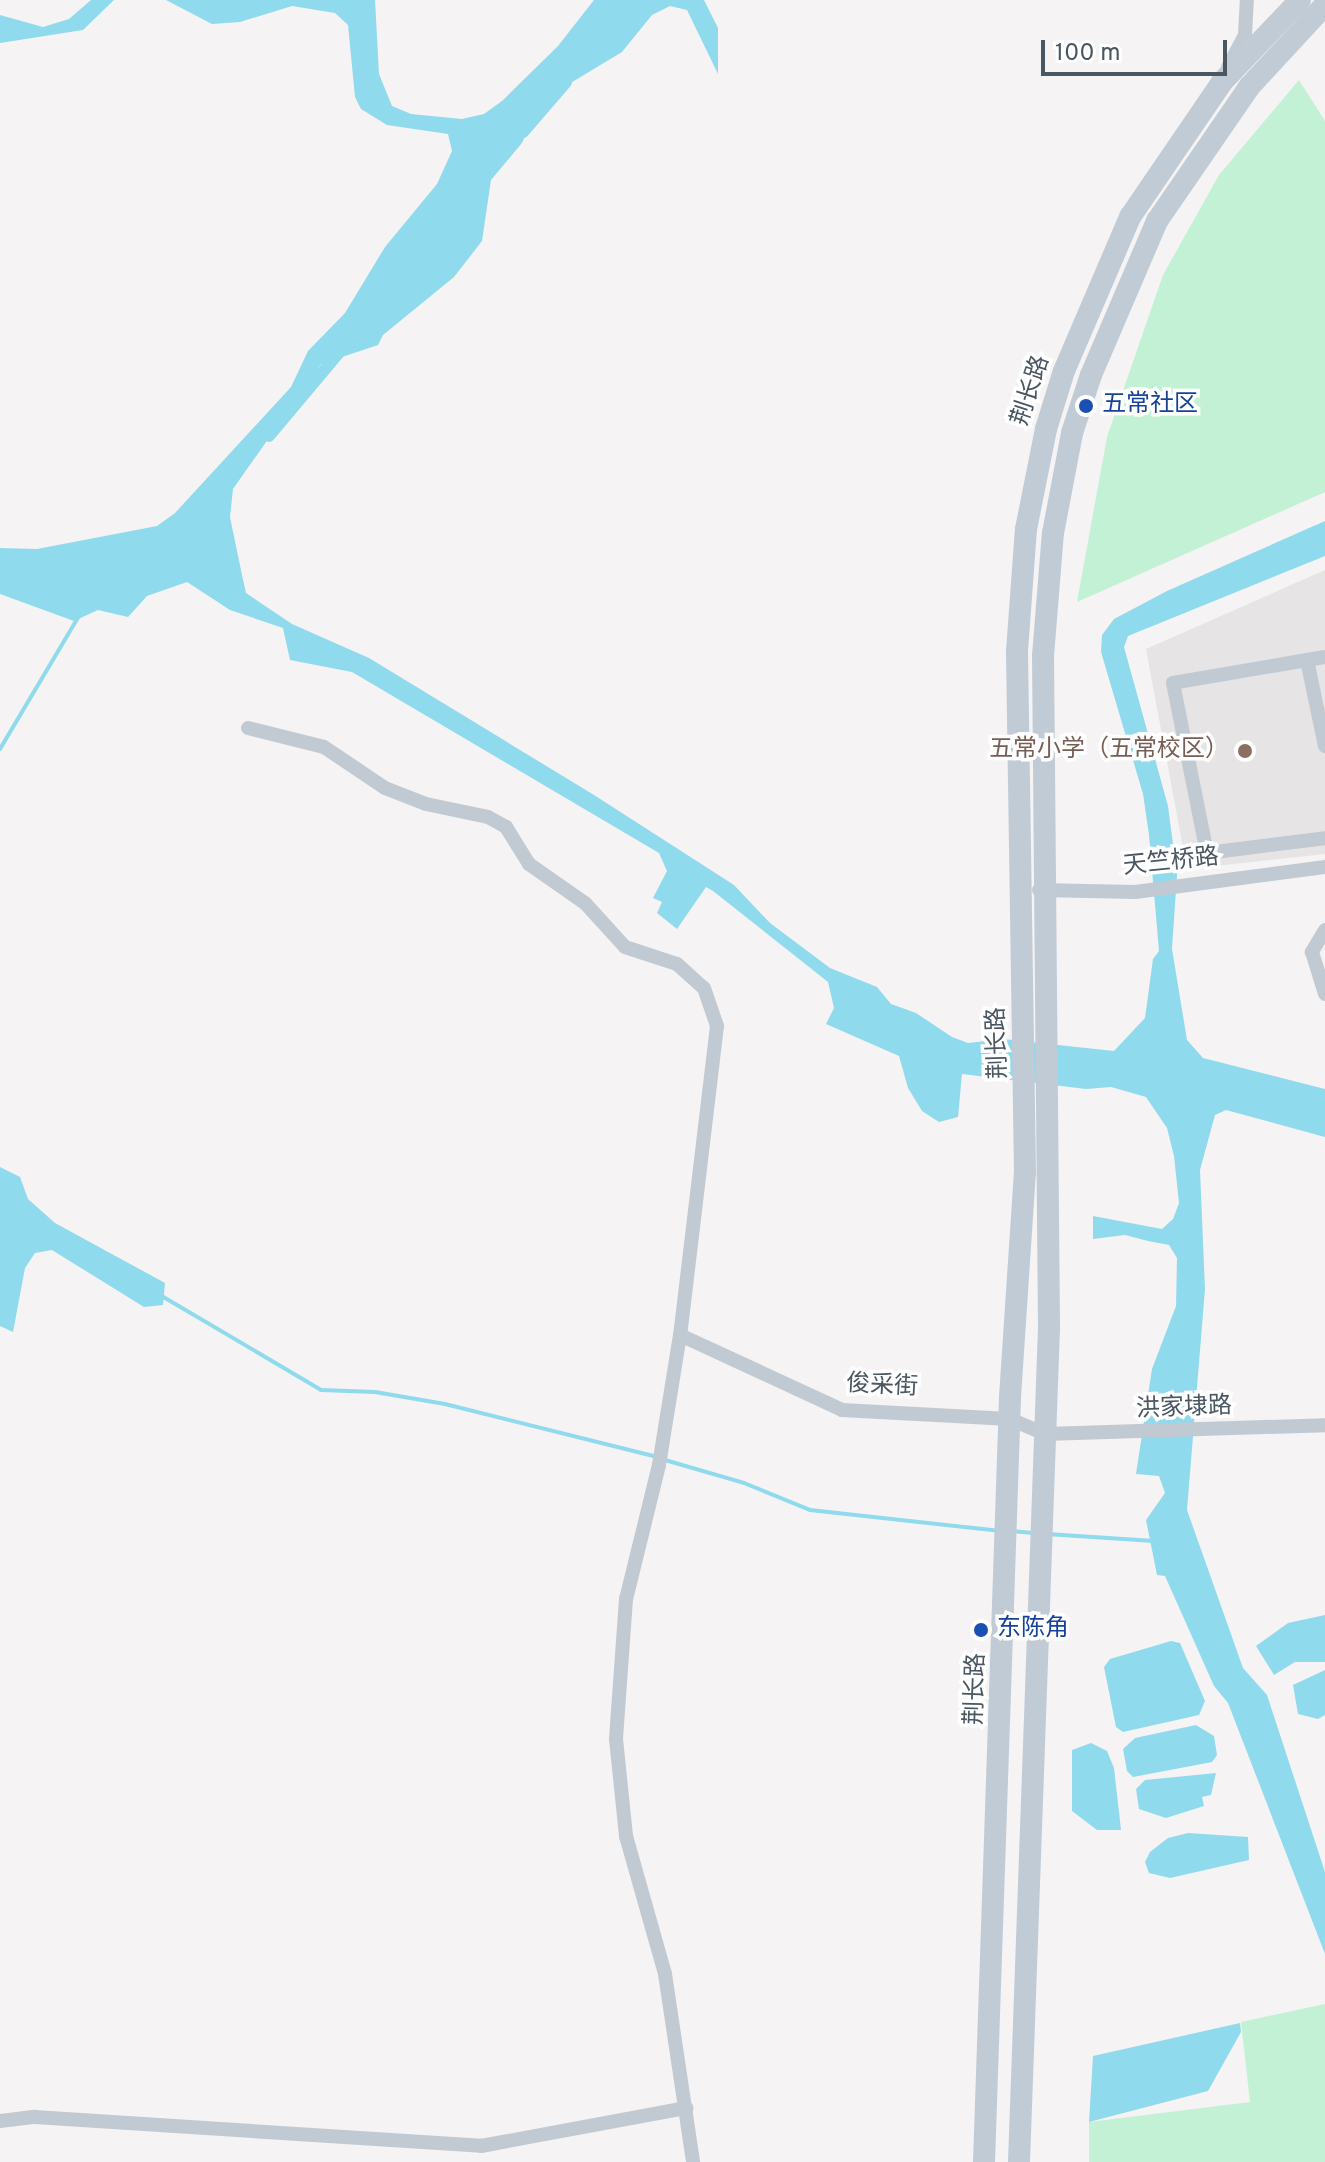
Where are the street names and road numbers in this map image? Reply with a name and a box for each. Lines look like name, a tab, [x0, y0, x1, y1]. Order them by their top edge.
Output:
street label: 荆长路	[1007, 352, 1057, 430]
street label: 天竺桥路	[1122, 844, 1220, 882]
street label: 荆长路	[983, 1007, 1015, 1079]
street label: 俊采街	[845, 1371, 919, 1403]
street label: 洪家埭路	[1136, 1393, 1232, 1425]
street label: 荆长路	[961, 1653, 993, 1725]

